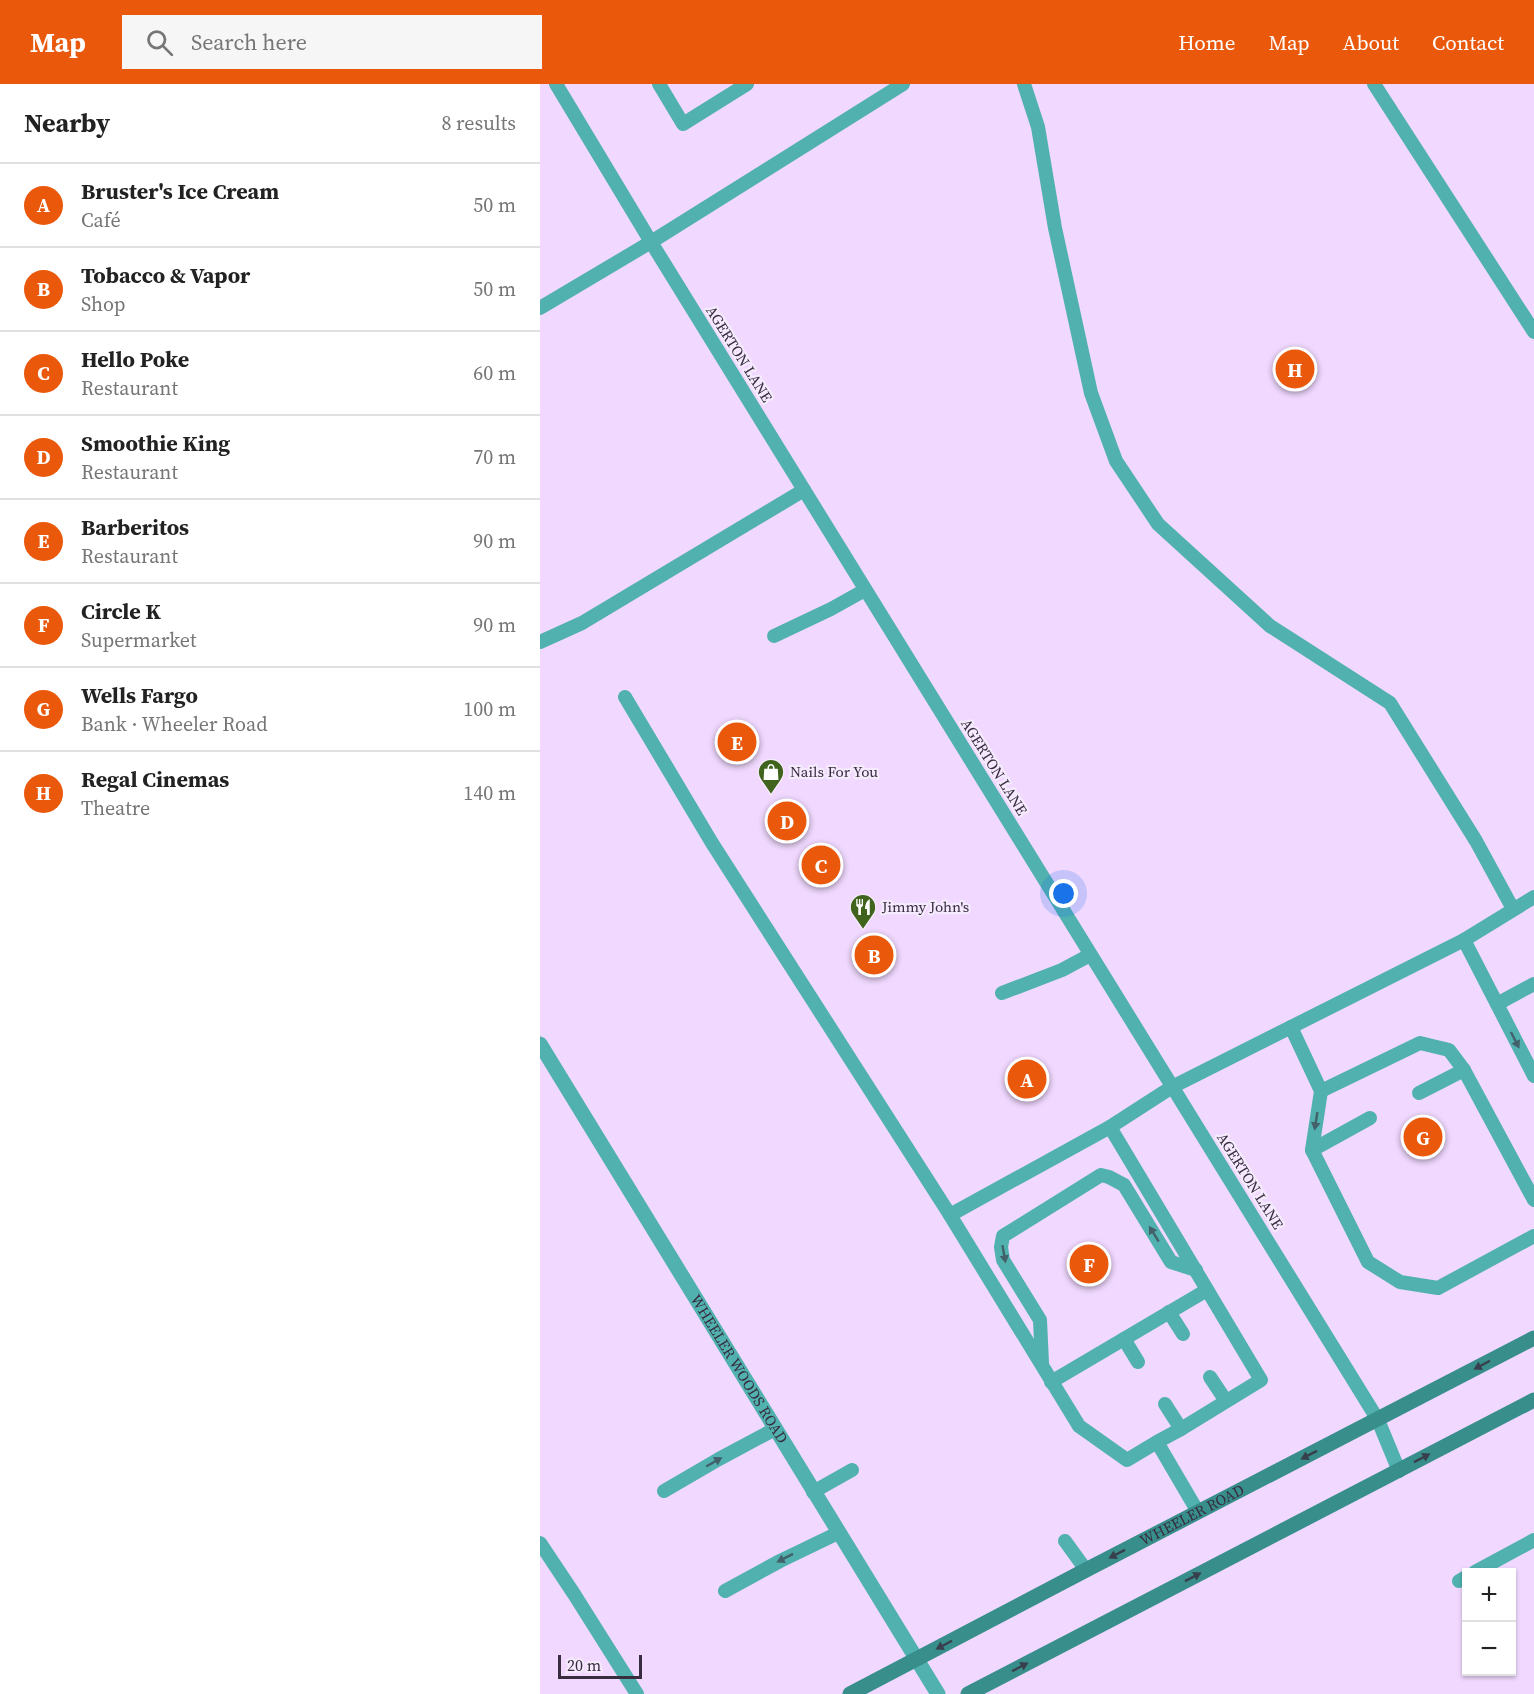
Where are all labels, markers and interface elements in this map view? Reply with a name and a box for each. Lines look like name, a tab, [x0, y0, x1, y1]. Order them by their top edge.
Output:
search box	[122, 15, 542, 69]
text: Map	[30, 23, 86, 61]
icon: search	[143, 26, 176, 59]
text: Search here	[191, 27, 307, 57]
text: Home	[1178, 28, 1236, 57]
text: Map	[1269, 28, 1310, 57]
text: About	[1343, 28, 1399, 57]
text: Contact	[1432, 28, 1504, 57]
text: Nearby	[24, 105, 110, 141]
text: 8 results	[441, 109, 516, 137]
text: Bruster's Ice Cream	[81, 176, 279, 206]
text: A	[37, 191, 50, 219]
text: 50 m	[473, 191, 516, 219]
text: Café	[81, 206, 121, 234]
text: Tobacco & Vapor	[81, 260, 250, 290]
text: B	[37, 275, 50, 303]
text: 50 m	[473, 275, 516, 303]
text: Shop	[81, 290, 126, 318]
street label: AGERTON LANE	[701, 301, 778, 406]
text: Hello Poke	[81, 344, 189, 374]
pin: H	[1276, 346, 1314, 392]
text: C	[37, 359, 50, 387]
text: 60 m	[473, 359, 516, 387]
text: Restaurant	[81, 374, 178, 402]
text: Smoothie King	[81, 428, 230, 458]
text: D	[36, 443, 51, 471]
text: 70 m	[473, 443, 516, 471]
text: Restaurant	[81, 458, 178, 486]
text: Barberitos	[81, 512, 189, 542]
text: E	[38, 527, 49, 555]
text: 90 m	[473, 527, 516, 555]
text: Restaurant	[81, 542, 178, 570]
text: Circle K	[81, 596, 161, 626]
text: F	[38, 611, 49, 639]
text: 90 m	[473, 611, 516, 639]
text: Supermarket	[81, 626, 196, 654]
text: Wells Fargo	[81, 680, 198, 710]
text: G	[37, 695, 50, 723]
text: 100 m	[463, 695, 516, 723]
text: Bank · Wheeler Road	[81, 710, 268, 738]
street label: AGERTON LANE	[956, 714, 1033, 819]
pin: E	[718, 720, 756, 764]
shop icon: Nails For You	[756, 757, 786, 795]
place label: Nails For You	[790, 761, 878, 782]
text: Regal Cinemas	[81, 764, 229, 794]
text: H	[36, 779, 51, 807]
text: 140 m	[463, 779, 516, 807]
text: Theatre	[81, 794, 150, 822]
pin: D	[768, 798, 806, 844]
pin: C	[802, 842, 840, 888]
your location	[1049, 879, 1078, 908]
restaurant icon: Jimmy John's	[848, 892, 878, 930]
place label: Jimmy John's	[881, 896, 969, 917]
pin: B	[854, 932, 894, 978]
one-way arrow	[1510, 1032, 1520, 1049]
pin: A	[1008, 1056, 1046, 1102]
one-way arrow	[1312, 1111, 1321, 1130]
pin: G	[1404, 1114, 1442, 1160]
street label: AGERTON LANE	[1212, 1128, 1289, 1233]
one-way arrow	[1149, 1226, 1160, 1242]
pin: F	[1070, 1242, 1108, 1286]
one-way arrow	[999, 1245, 1008, 1264]
street label: WHEELER WOODS ROAD	[686, 1290, 793, 1447]
one-way arrow	[1473, 1360, 1491, 1370]
one-way arrow	[1300, 1450, 1317, 1460]
one-way arrow	[1413, 1454, 1431, 1464]
one-way arrow	[706, 1457, 723, 1467]
street label: WHEELER ROAD	[1136, 1479, 1248, 1550]
one-way arrow	[1108, 1549, 1125, 1559]
one-way arrow	[776, 1553, 794, 1563]
map controls	[1462, 1568, 1516, 1676]
button: +	[1462, 1568, 1516, 1622]
one-way arrow	[1184, 1572, 1201, 1582]
button: −	[1462, 1622, 1516, 1676]
one-way arrow	[936, 1640, 953, 1650]
scale bar	[558, 1652, 642, 1680]
text: 20 m	[567, 1654, 601, 1676]
one-way arrow	[1012, 1662, 1029, 1672]

